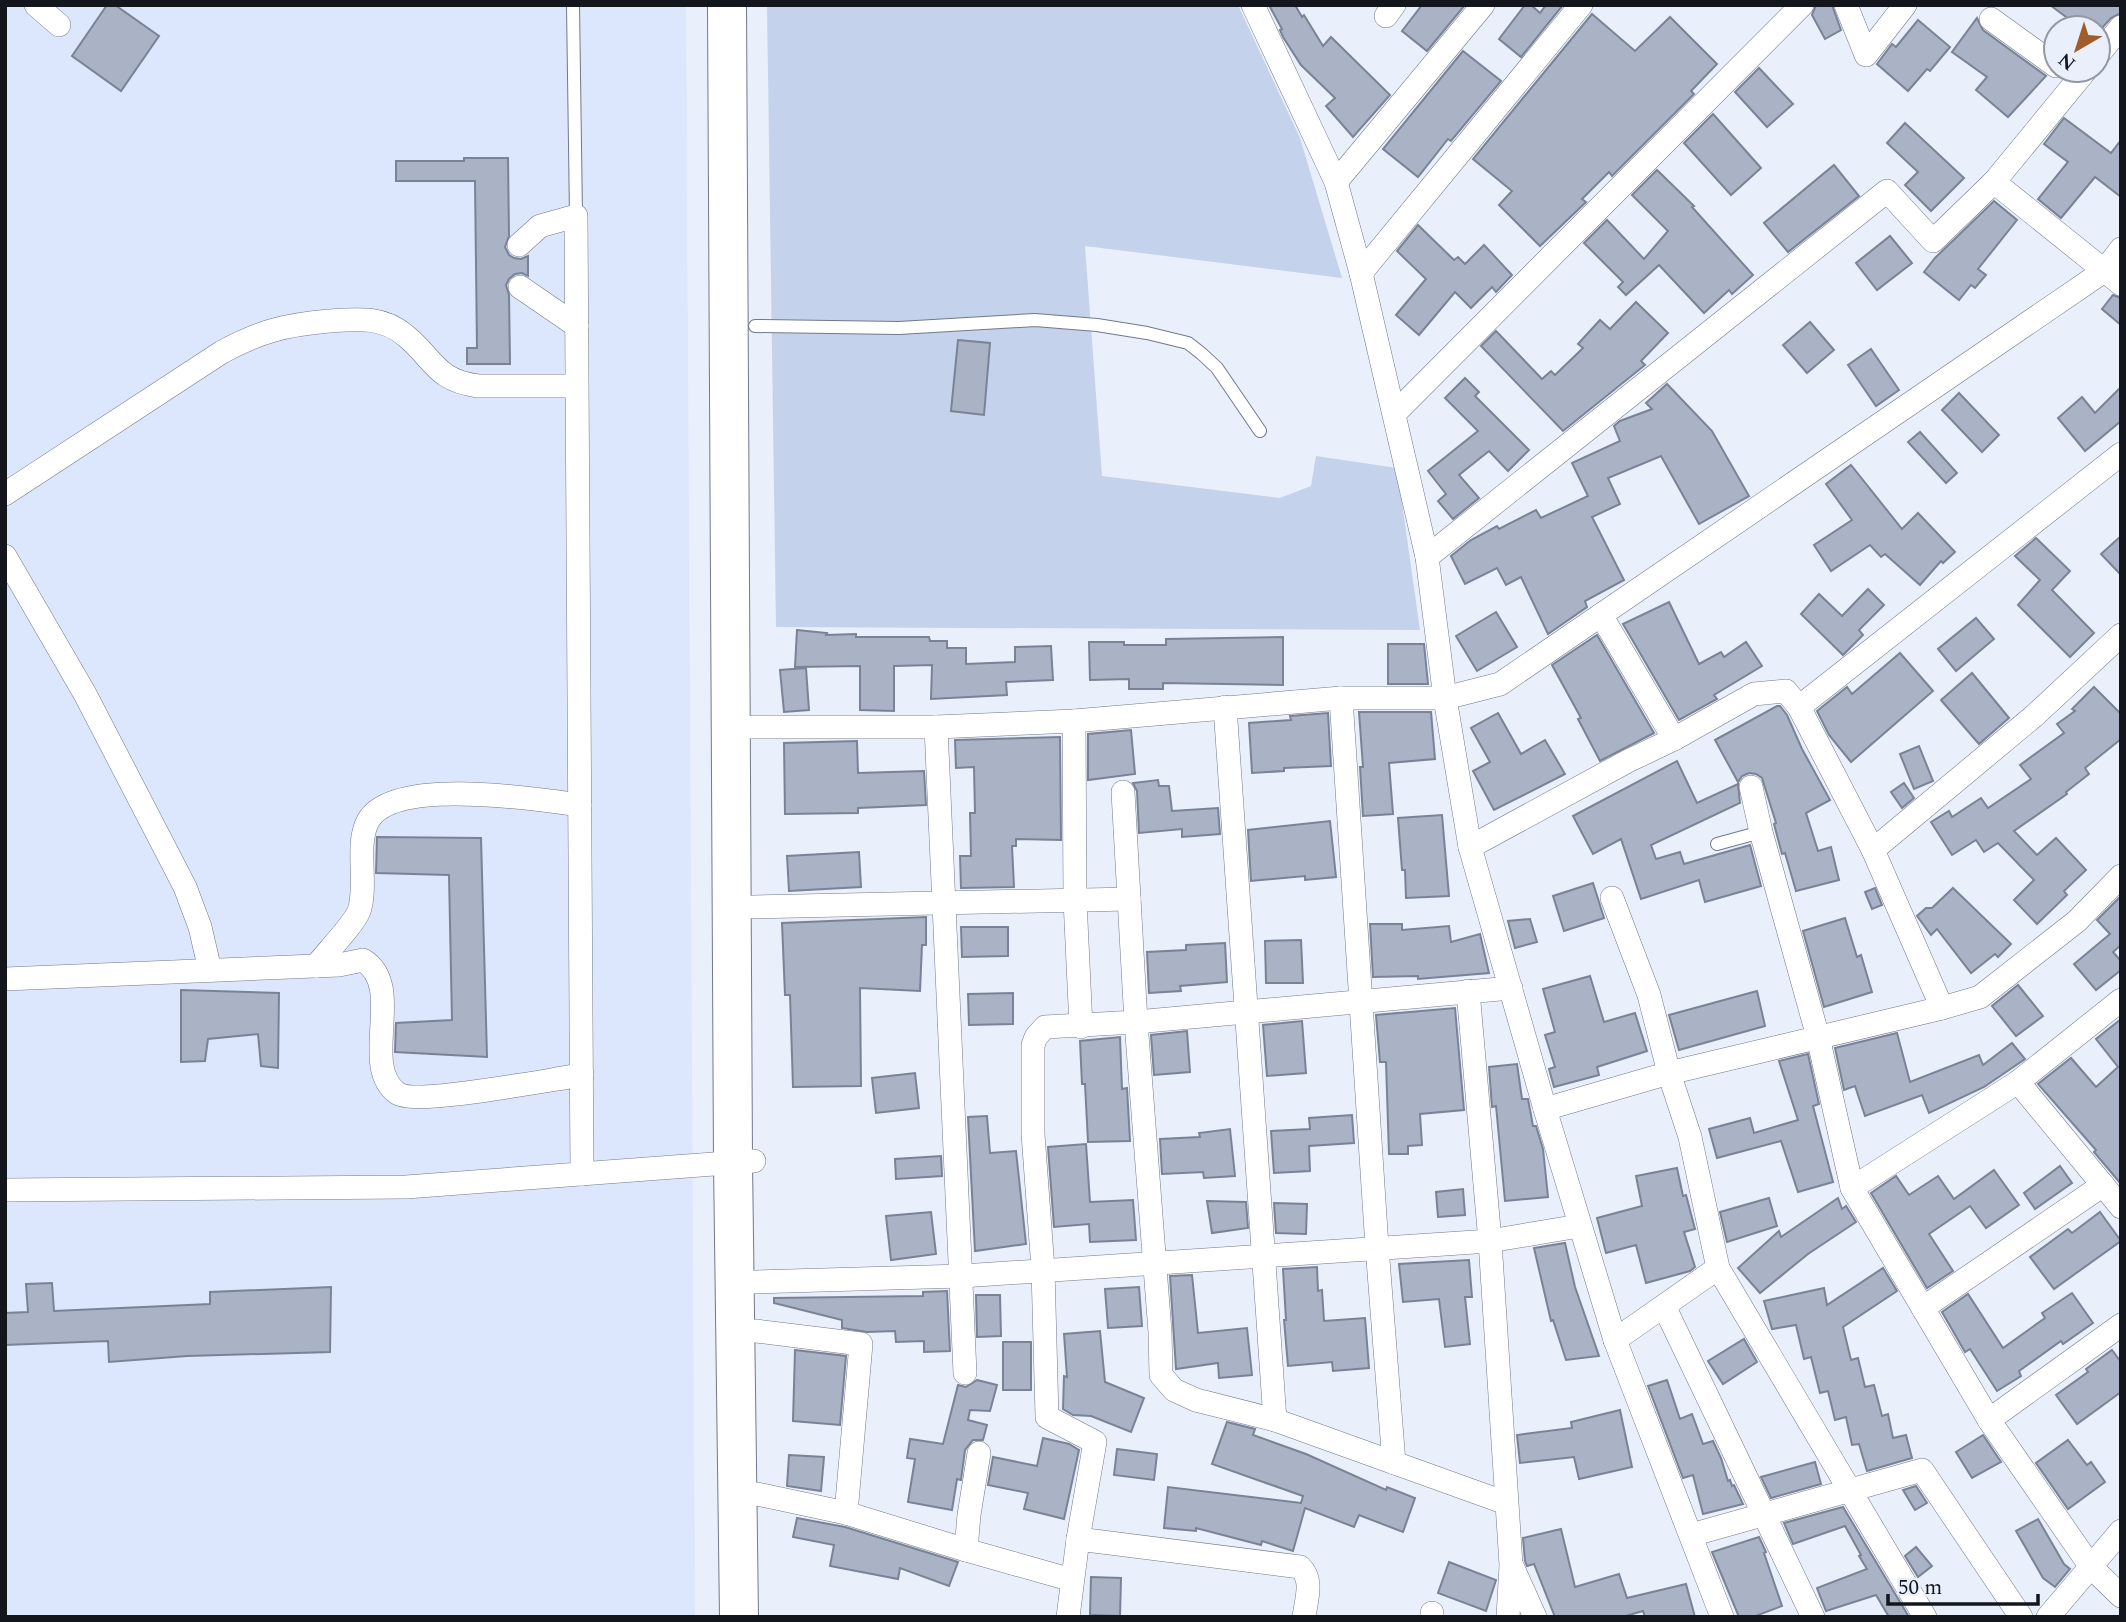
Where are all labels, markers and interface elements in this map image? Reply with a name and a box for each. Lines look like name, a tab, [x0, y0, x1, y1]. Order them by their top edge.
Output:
north arrow	[2042, 14, 2112, 84]
text: N	[2052, 45, 2082, 77]
scale bar	[1888, 1562, 2038, 1606]
text: 50 m	[1898, 1572, 1942, 1604]

